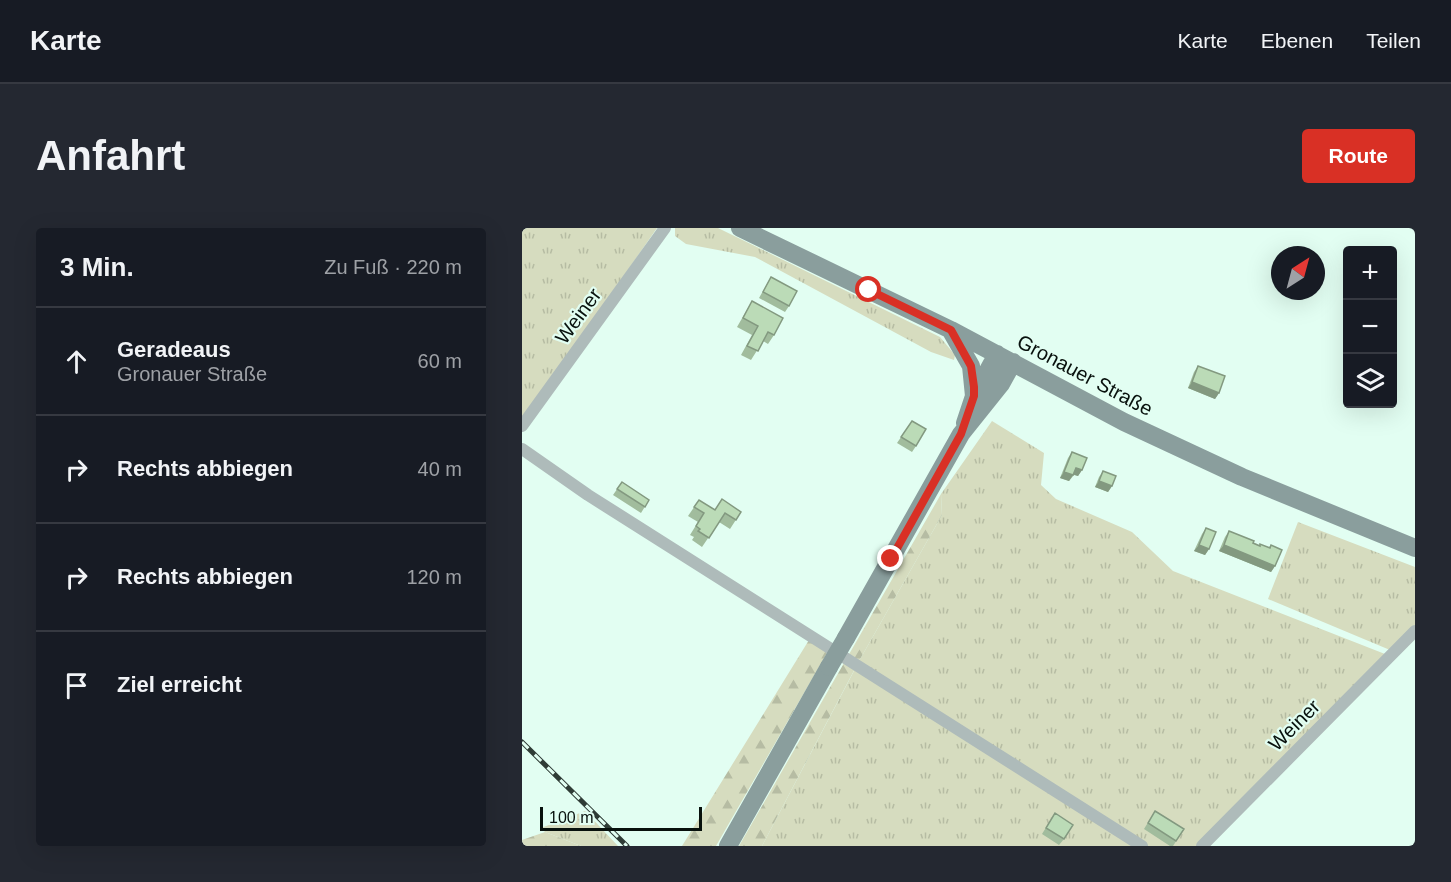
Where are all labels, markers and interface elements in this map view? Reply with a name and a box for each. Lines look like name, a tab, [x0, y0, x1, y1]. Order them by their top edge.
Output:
text: Karte	[30, 25, 102, 56]
text: Karte	[1178, 29, 1228, 52]
text: Ebenen	[1261, 29, 1333, 52]
text: Teilen	[1366, 29, 1421, 52]
button: Route	[1302, 129, 1415, 183]
text: Anfahrt	[36, 132, 185, 179]
north arrow	[1271, 246, 1325, 300]
map controls	[1343, 246, 1397, 408]
button: +	[1343, 246, 1397, 300]
text: 3 Min.	[60, 252, 134, 282]
text: Zu Fuß · 220 m	[324, 256, 462, 278]
route start	[855, 276, 881, 302]
street label: Weiner	[551, 284, 606, 348]
button: −	[1343, 300, 1397, 354]
street label: Gronauer Straße	[1014, 330, 1156, 420]
text: Geradeaus	[117, 337, 231, 362]
icon: ahead	[60, 345, 93, 378]
text: 60 m	[418, 350, 462, 372]
button: layers	[1343, 354, 1397, 408]
text: Gronauer Straße	[117, 363, 267, 385]
icon: right	[60, 453, 93, 486]
text: Rechts abbiegen	[117, 456, 293, 481]
text: 40 m	[418, 458, 462, 480]
route end	[877, 545, 903, 571]
icon: right	[60, 561, 93, 594]
text: Rechts abbiegen	[117, 564, 293, 589]
text: 120 m	[406, 566, 462, 588]
icon: arrive	[60, 669, 93, 702]
text: Ziel erreicht	[117, 672, 242, 697]
street label: Weiner	[1264, 695, 1324, 755]
scale bar	[540, 804, 702, 832]
text: 100 m	[549, 809, 593, 826]

